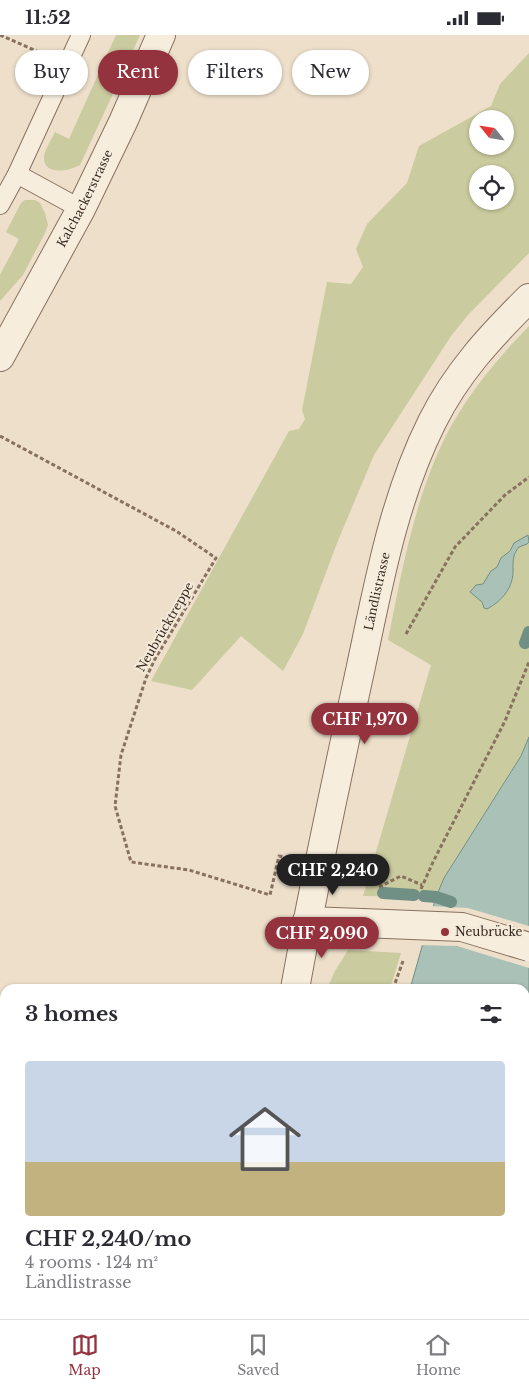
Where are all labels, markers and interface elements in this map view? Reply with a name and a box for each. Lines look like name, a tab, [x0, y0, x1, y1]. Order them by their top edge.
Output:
text: 11:52	[25, 6, 71, 29]
chip: Buy	[15, 50, 88, 95]
chip: Rent	[98, 50, 178, 95]
chip: Filters	[188, 50, 282, 95]
chip: New	[292, 50, 369, 95]
north arrow	[469, 110, 514, 155]
map controls	[469, 110, 514, 210]
street label: Kalchackerstrasse	[54, 147, 116, 250]
button: locate	[469, 165, 514, 210]
street label: Ländlistrasse	[361, 550, 393, 632]
street label: Neubrücktreppe	[133, 579, 196, 674]
pin: CHF 1,970	[308, 703, 422, 745]
text: CHF 1,970	[322, 709, 408, 729]
pin: CHF 2,240	[276, 853, 390, 896]
text: CHF 2,240	[288, 860, 378, 880]
pin: CHF 2,090	[265, 917, 379, 959]
text: CHF 2,090	[276, 923, 368, 943]
place label: Neubrücke	[455, 924, 522, 939]
marker: Neubrücke	[439, 926, 451, 938]
icon: filters	[477, 1000, 505, 1028]
text: 3 homes	[25, 1001, 118, 1027]
icon: home	[220, 1094, 310, 1184]
text: CHF 2,240/mo	[25, 1226, 191, 1252]
text: 4 rooms · 124 m²	[25, 1252, 158, 1272]
text: Ländlistrasse	[25, 1272, 131, 1292]
tab: Map	[68, 1331, 101, 1379]
tab: Saved	[237, 1331, 279, 1379]
tab: Home	[416, 1331, 461, 1379]

